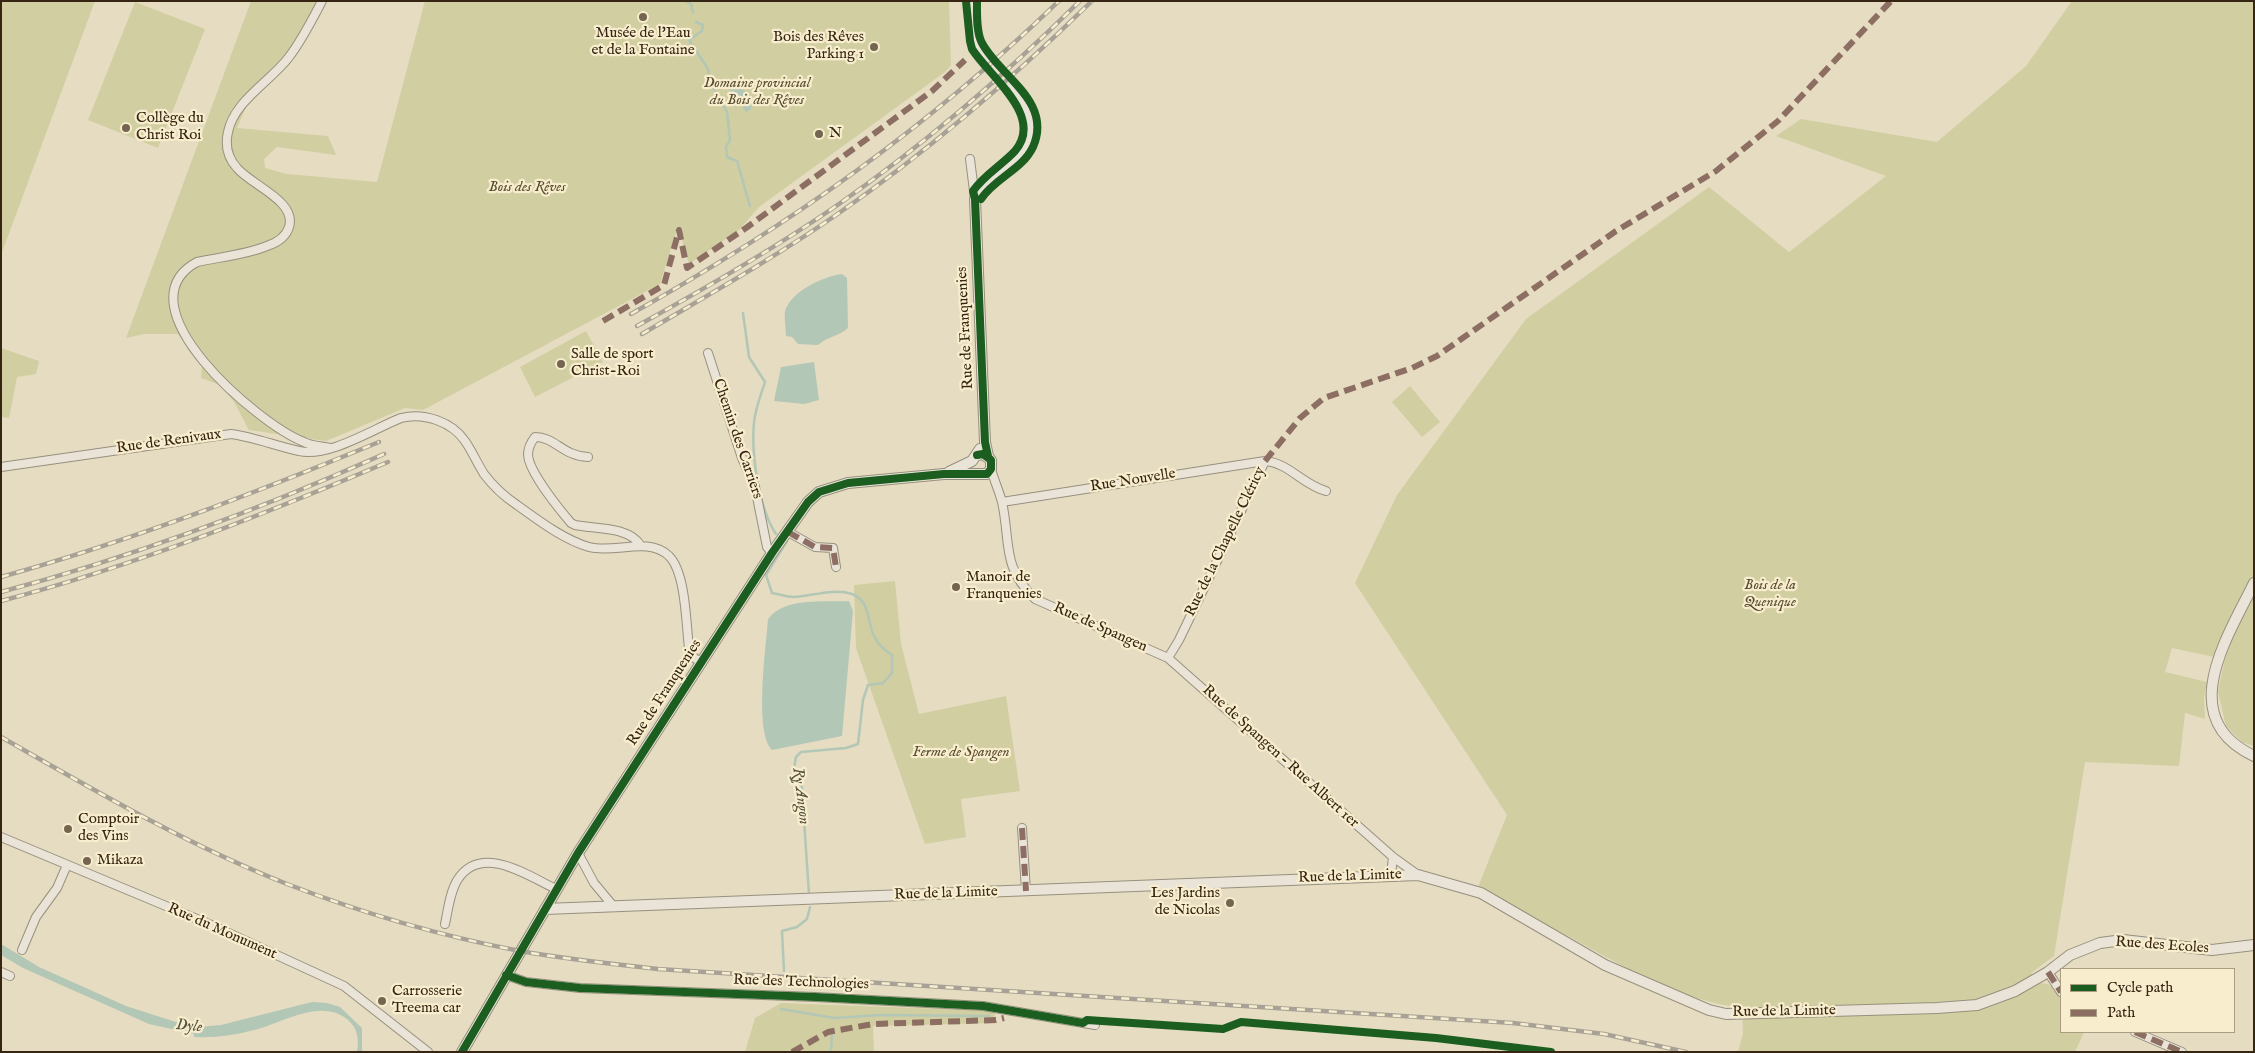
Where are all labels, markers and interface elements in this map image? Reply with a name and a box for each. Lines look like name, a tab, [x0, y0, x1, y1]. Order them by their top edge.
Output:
marker: Musée de l'Eau et de la Fontaine	[637, 11, 649, 23]
place label: Musée de l'Eau et de la Fontaine	[591, 25, 695, 60]
place label: Bois des Rêves Parking 1	[773, 29, 864, 64]
marker: Bois des Rêves Parking 1	[868, 41, 880, 53]
park label: Domaine provincial du Bois des Rêves	[704, 75, 810, 110]
place label: Collège du Christ Roi	[136, 110, 204, 145]
marker: Collège du Christ Roi	[120, 122, 132, 134]
place label: N	[829, 125, 842, 143]
marker: N	[813, 128, 825, 140]
park label: Bois des Rêves	[488, 179, 566, 197]
street label: Rue de Franquenies	[954, 266, 978, 390]
place label: Salle de sport Christ-Roi	[571, 346, 654, 381]
marker: Salle de sport Christ-Roi	[555, 358, 567, 370]
street label: Chemin des Carriers	[708, 377, 766, 501]
street label: Rue de Renivaux	[115, 426, 223, 458]
street label: Rue de la Chapelle Cléricy	[1182, 464, 1270, 620]
street label: Rue Nouvelle	[1089, 465, 1177, 497]
place label: Manoir de Franquenies	[966, 569, 1041, 604]
park label: Bois de la Quenique	[1744, 577, 1796, 612]
marker: Manoir de Franquenies	[950, 581, 962, 593]
street label: Rue de Spangen	[1050, 599, 1150, 657]
street label: Rue de Franquenies	[624, 637, 706, 749]
street label: Rue de Spangen - Rue Albert 1er	[1198, 682, 1362, 832]
park label: Ferme de Spangen	[913, 744, 1009, 762]
water label: Ry Angon	[787, 766, 813, 826]
place label: Comptoir des Vins	[78, 811, 139, 846]
marker: Comptoir des Vins	[62, 823, 74, 835]
place label: Mikaza	[97, 852, 143, 870]
marker: Mikaza	[81, 855, 93, 867]
street label: Rue de la Limite	[1298, 866, 1402, 888]
street label: Rue de la Limite	[894, 883, 998, 905]
place label: Les Jardins de Nicolas	[1151, 885, 1220, 920]
marker: Les Jardins de Nicolas	[1224, 897, 1236, 909]
street label: Rue du Monument	[165, 900, 279, 964]
street label: Rue des Ecoles	[2115, 934, 2209, 958]
legend	[2060, 968, 2235, 1033]
street label: Rue des Technologies	[733, 972, 869, 994]
text: Cycle path	[2107, 978, 2173, 997]
place label: Carrosserie Treema car	[392, 983, 462, 1018]
marker: Carrosserie Treema car	[376, 995, 388, 1007]
street label: Rue de la Limite	[1732, 1002, 1836, 1022]
text: Path	[2107, 1003, 2135, 1022]
water label: Dyle	[175, 1016, 203, 1038]

